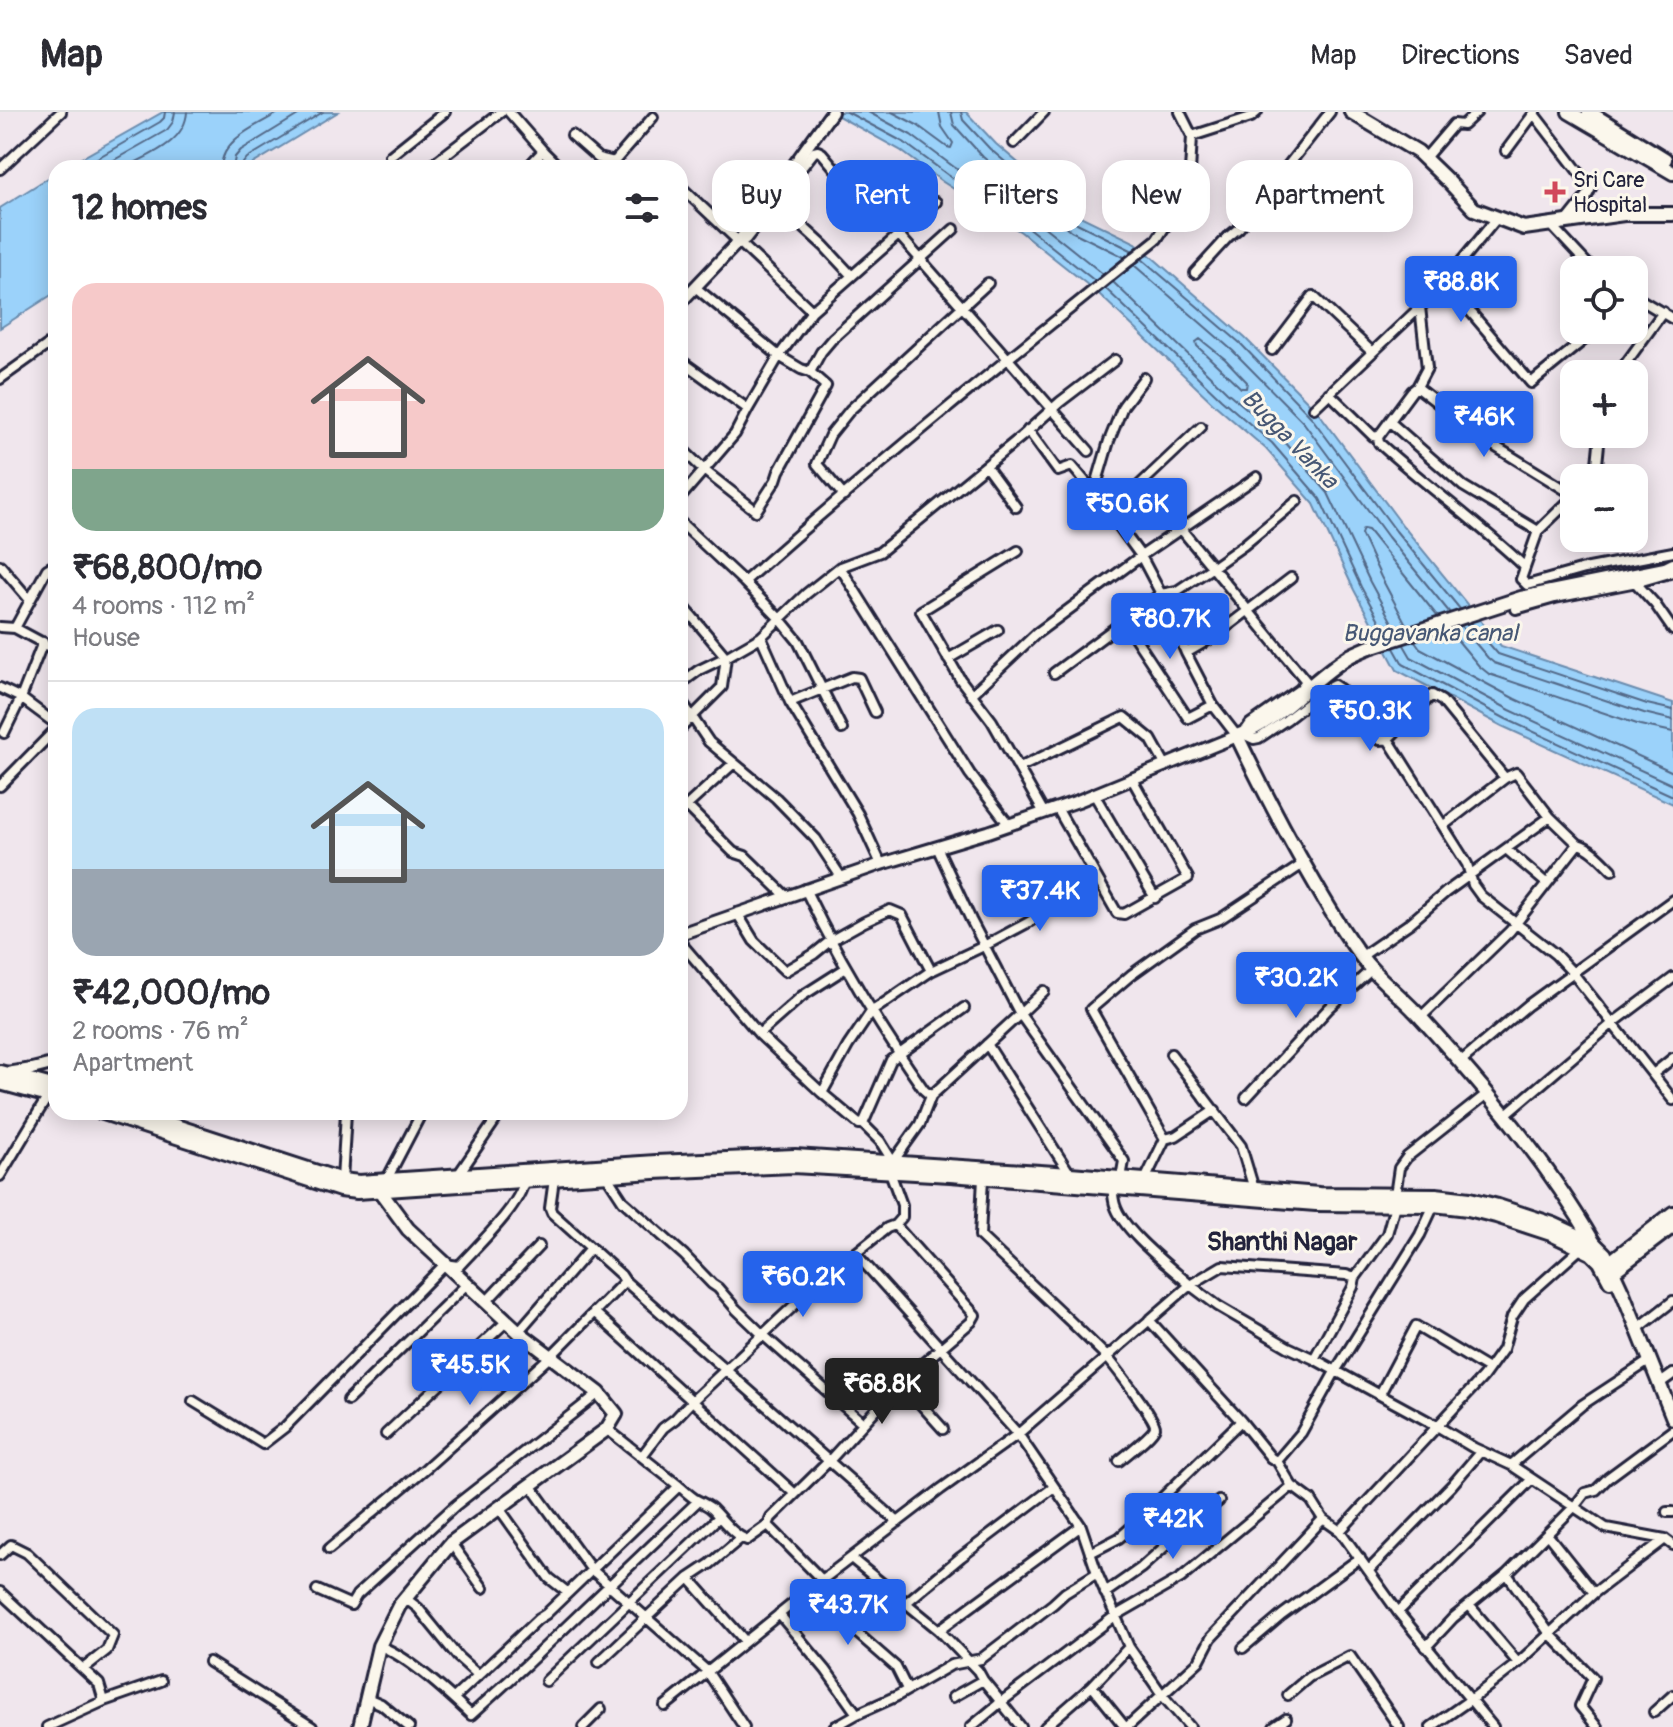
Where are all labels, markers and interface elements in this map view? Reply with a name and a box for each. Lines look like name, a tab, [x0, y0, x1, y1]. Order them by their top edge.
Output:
text: Map	[40, 31, 103, 79]
text: Map	[1310, 38, 1357, 73]
text: Directions	[1401, 38, 1520, 73]
text: Saved	[1564, 38, 1633, 73]
chip: Buy	[712, 160, 810, 232]
chip: Rent	[826, 160, 938, 232]
chip: Filters	[954, 160, 1086, 232]
chip: New	[1102, 160, 1210, 232]
chip: Apartment	[1226, 160, 1413, 232]
place label: Sri Care Hospital	[1573, 166, 1647, 219]
marker: Sri Care Hospital	[1544, 181, 1566, 203]
icon: filters	[620, 186, 664, 230]
text: 12 homes	[72, 187, 207, 230]
pin: ₹88.8K	[1396, 256, 1526, 324]
map controls	[1560, 256, 1648, 552]
button: locate	[1560, 256, 1648, 344]
text: ₹88.8K	[1423, 266, 1499, 298]
icon: home	[296, 335, 440, 479]
button: +	[1560, 360, 1648, 448]
water label: Bugga Vanka	[1236, 384, 1345, 496]
pin: ₹46K	[1437, 391, 1531, 459]
text: ₹46K	[1453, 401, 1515, 433]
button: −	[1560, 464, 1648, 552]
pin: ₹50.6K	[1062, 478, 1192, 546]
text: ₹50.6K	[1085, 488, 1169, 520]
text: ₹68,800/mo	[72, 547, 262, 590]
text: 4 rooms · 112 m²	[72, 590, 255, 622]
pin: ₹80.7K	[1105, 593, 1235, 661]
text: ₹80.7K	[1129, 603, 1211, 635]
water label: Buggavanka canal	[1342, 619, 1520, 648]
text: House	[72, 622, 140, 654]
pin: ₹50.3K	[1305, 685, 1435, 753]
text: ₹50.3K	[1328, 695, 1412, 727]
icon: home	[296, 760, 440, 904]
pin: ₹37.4K	[975, 865, 1105, 933]
text: ₹37.4K	[1000, 875, 1080, 907]
pin: ₹30.2K	[1231, 952, 1361, 1020]
text: ₹30.2K	[1254, 962, 1338, 994]
text: ₹42,000/mo	[72, 972, 270, 1015]
text: 2 rooms · 76 m²	[72, 1015, 249, 1047]
text: Apartment	[72, 1047, 193, 1079]
district label: Shanthi Nagar	[1207, 1226, 1358, 1258]
pin: ₹60.2K	[738, 1251, 868, 1319]
text: ₹60.2K	[761, 1261, 845, 1293]
pin: ₹45.5K	[405, 1339, 535, 1407]
text: ₹45.5K	[430, 1349, 510, 1381]
pin: ₹68.8K	[817, 1358, 947, 1426]
text: ₹68.8K	[843, 1368, 921, 1400]
pin: ₹42K	[1126, 1493, 1220, 1561]
text: ₹42K	[1143, 1503, 1203, 1535]
pin: ₹43.7K	[783, 1579, 913, 1647]
text: ₹43.7K	[808, 1589, 888, 1621]

